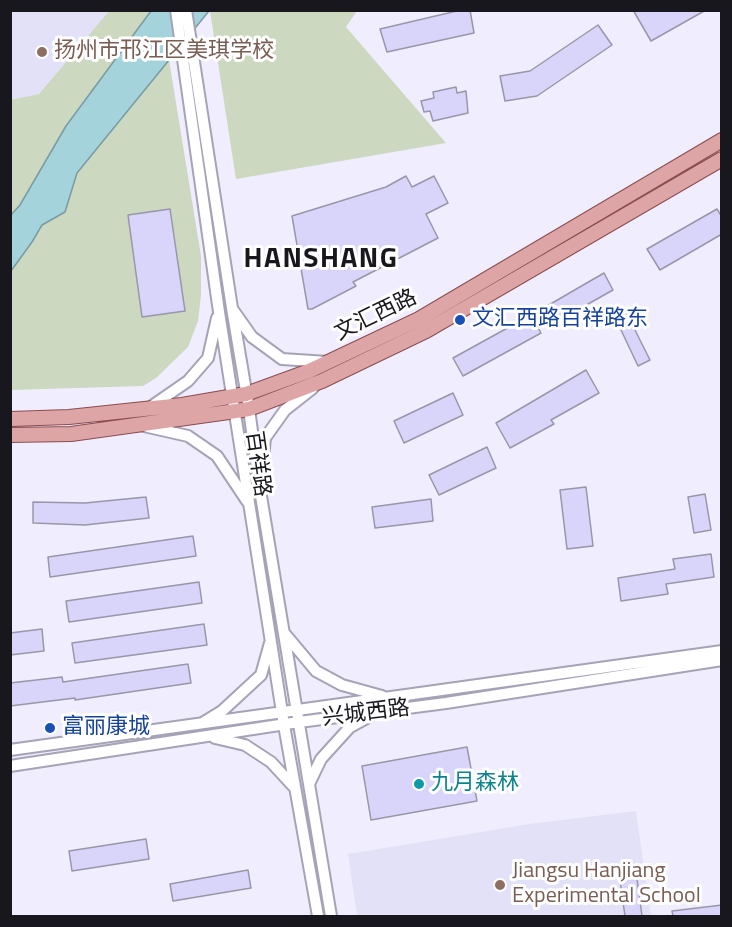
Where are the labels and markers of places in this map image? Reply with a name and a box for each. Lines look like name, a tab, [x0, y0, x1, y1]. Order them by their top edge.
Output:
place label: 扬州市邗江区美琪学校	[54, 39, 274, 65]
marker: 扬州市邗江区美琪学校	[35, 45, 49, 59]
place label: 文汇西路百祥路东	[472, 307, 648, 333]
marker: 文汇西路百祥路东	[453, 313, 467, 327]
place label: 富丽康城	[62, 715, 150, 741]
marker: 富丽康城	[43, 721, 57, 735]
place label: 九月森林	[431, 771, 519, 797]
marker: 九月森林	[412, 777, 426, 791]
place label: Jiangsu Hanjiang Experimental School	[512, 859, 701, 910]
marker: Jiangsu Hanjiang Experimental School	[493, 878, 507, 892]

